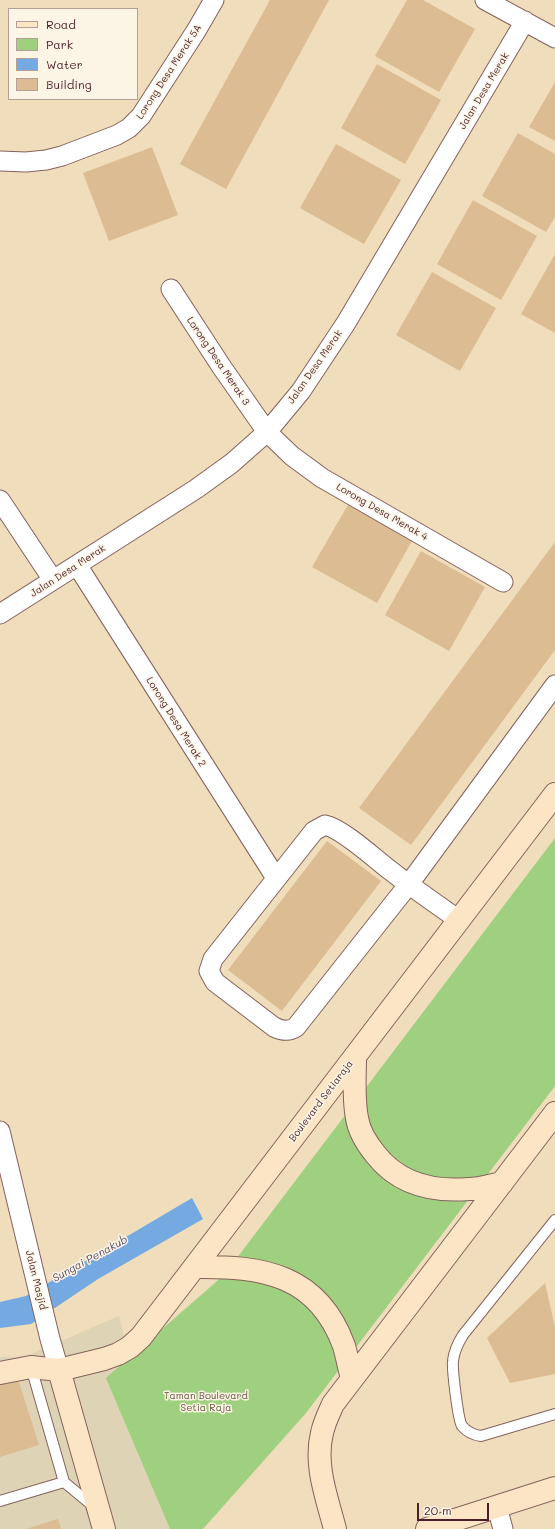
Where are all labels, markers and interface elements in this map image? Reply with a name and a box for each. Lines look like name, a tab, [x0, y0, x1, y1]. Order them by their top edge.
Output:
legend	[8, 8, 138, 100]
text: Road	[46, 16, 76, 32]
street label: Lorong Desa Merak 5A	[134, 22, 204, 122]
text: Park	[46, 36, 73, 52]
street label: Jalan Desa Merak	[456, 51, 512, 131]
text: Water	[46, 56, 83, 72]
text: Building	[46, 76, 92, 92]
street label: Lorong Desa Merak 3	[184, 315, 252, 407]
street label: Jalan Desa Merak	[285, 328, 345, 406]
street label: Lorong Desa Merak 4	[334, 481, 430, 543]
street label: Jalan Desa Merak	[28, 542, 108, 600]
street label: Lorong Desa Merak 2	[143, 675, 209, 769]
street label: Boulevard Setiaraja	[286, 1058, 356, 1144]
water label: Sungai Penakub	[50, 1233, 130, 1285]
street label: Jalan Masjid	[23, 1249, 49, 1311]
park label: Taman Boulevard Setia Raja	[164, 1390, 248, 1414]
scale bar	[419, 1495, 491, 1521]
text: 20 m	[424, 1502, 452, 1518]

